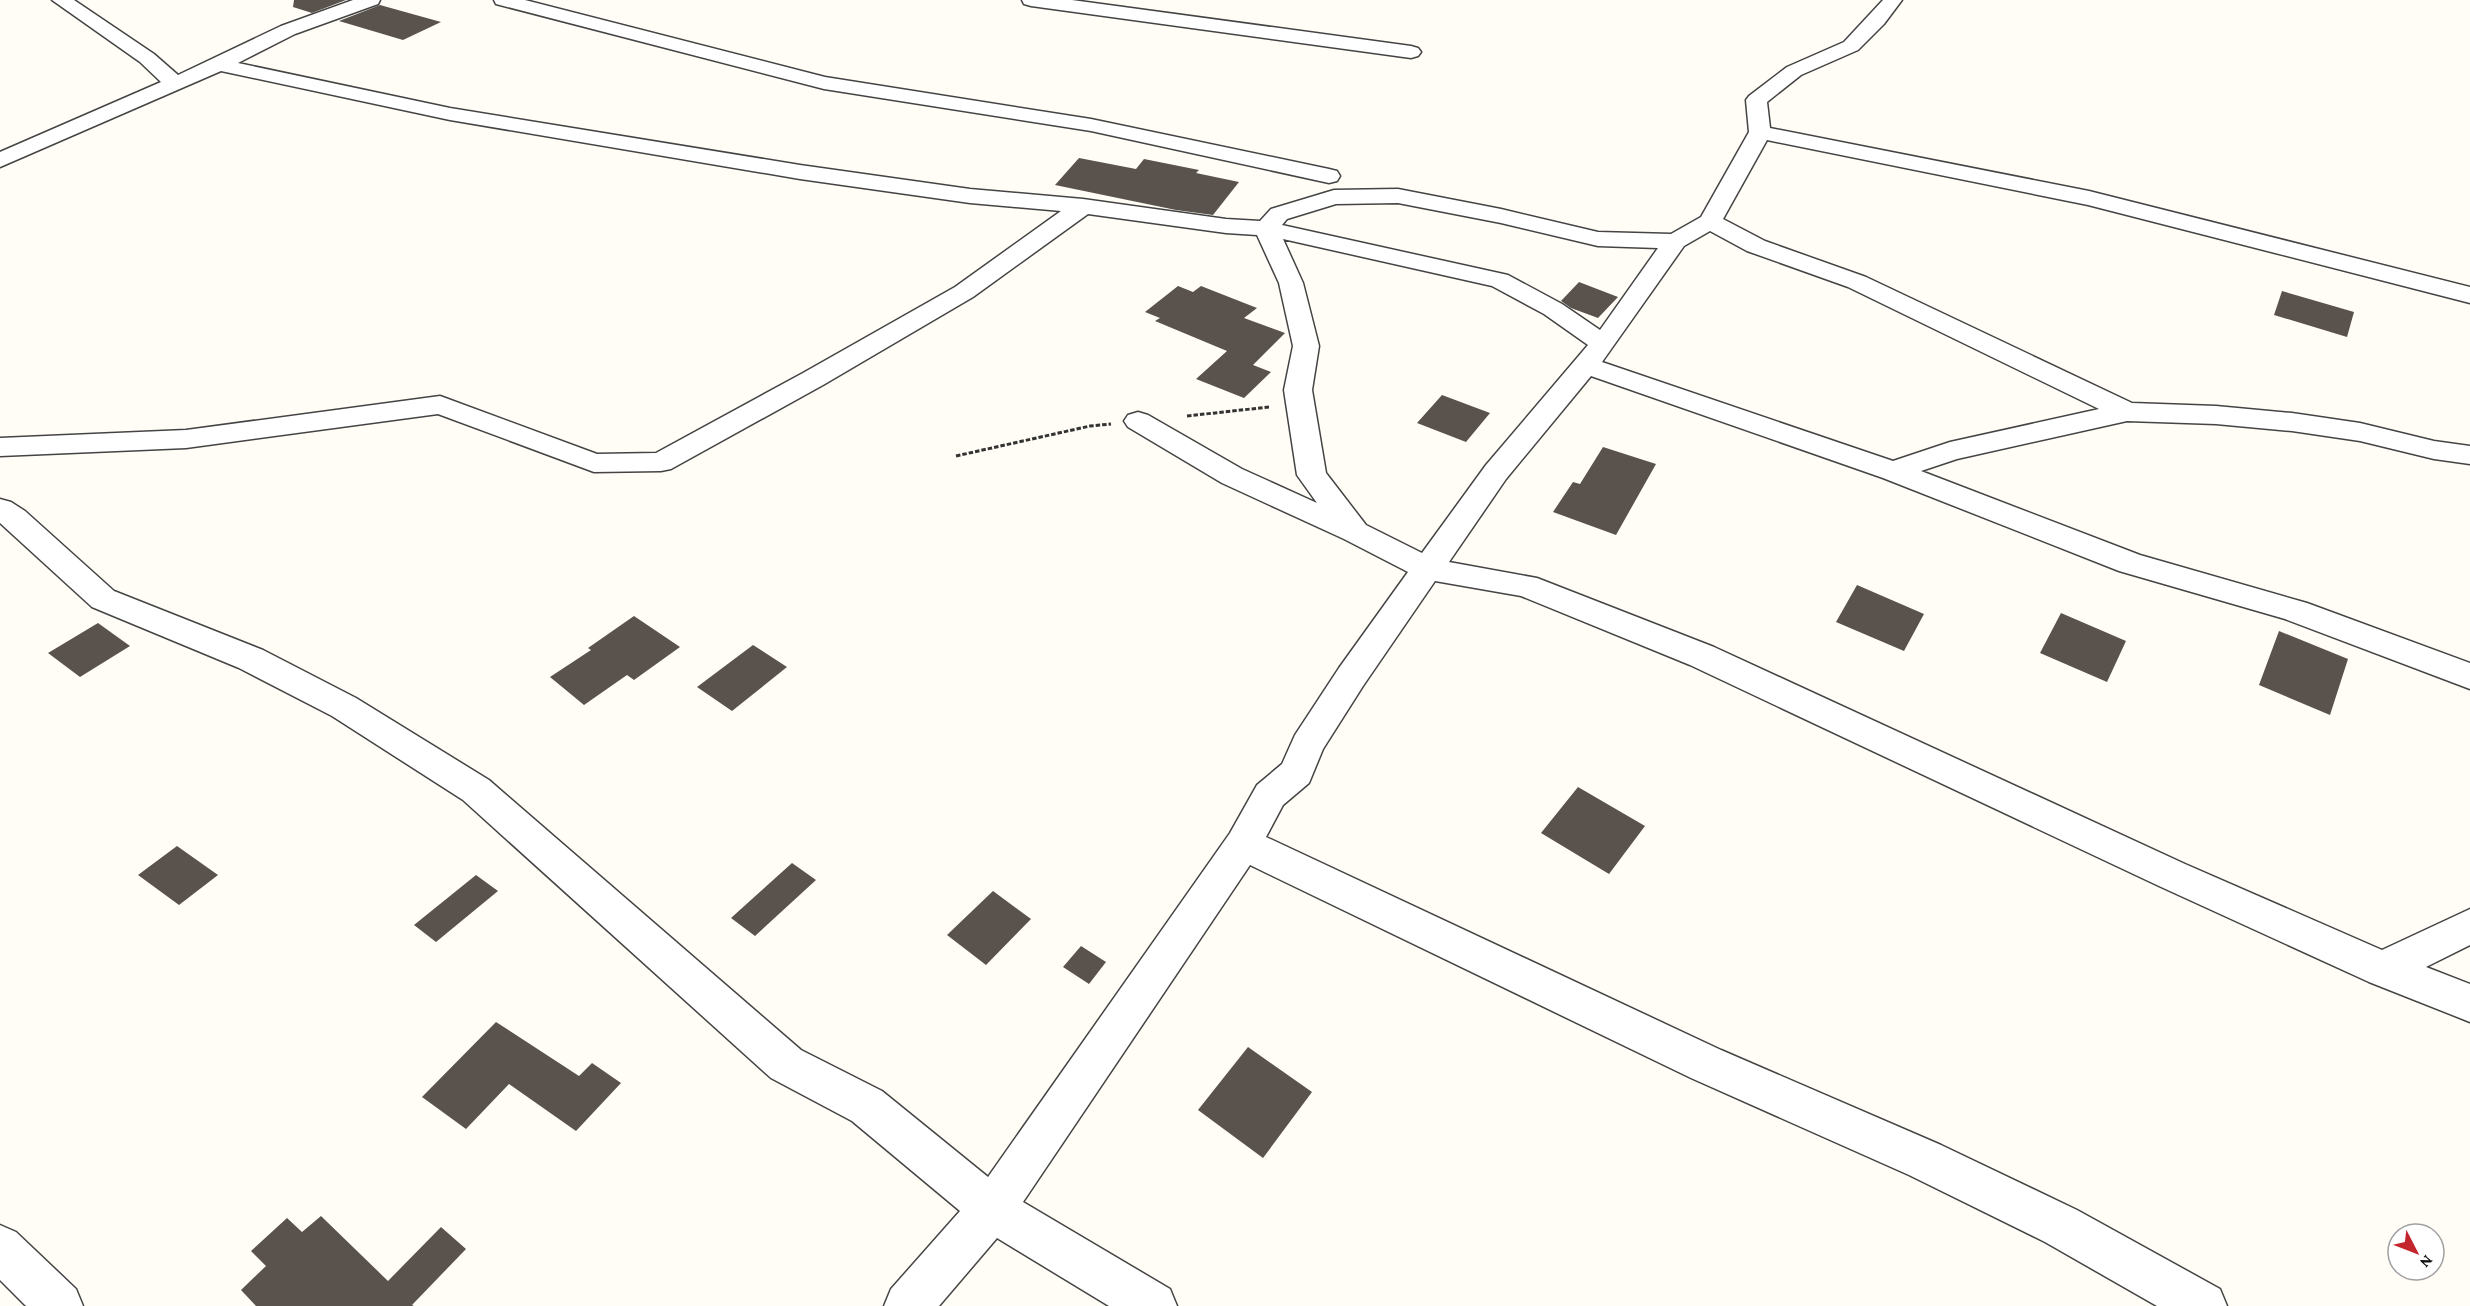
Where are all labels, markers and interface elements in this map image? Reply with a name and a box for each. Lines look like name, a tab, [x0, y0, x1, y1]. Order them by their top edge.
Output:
north arrow	[2386, 1222, 2446, 1282]
text: N	[2417, 1252, 2437, 1272]

